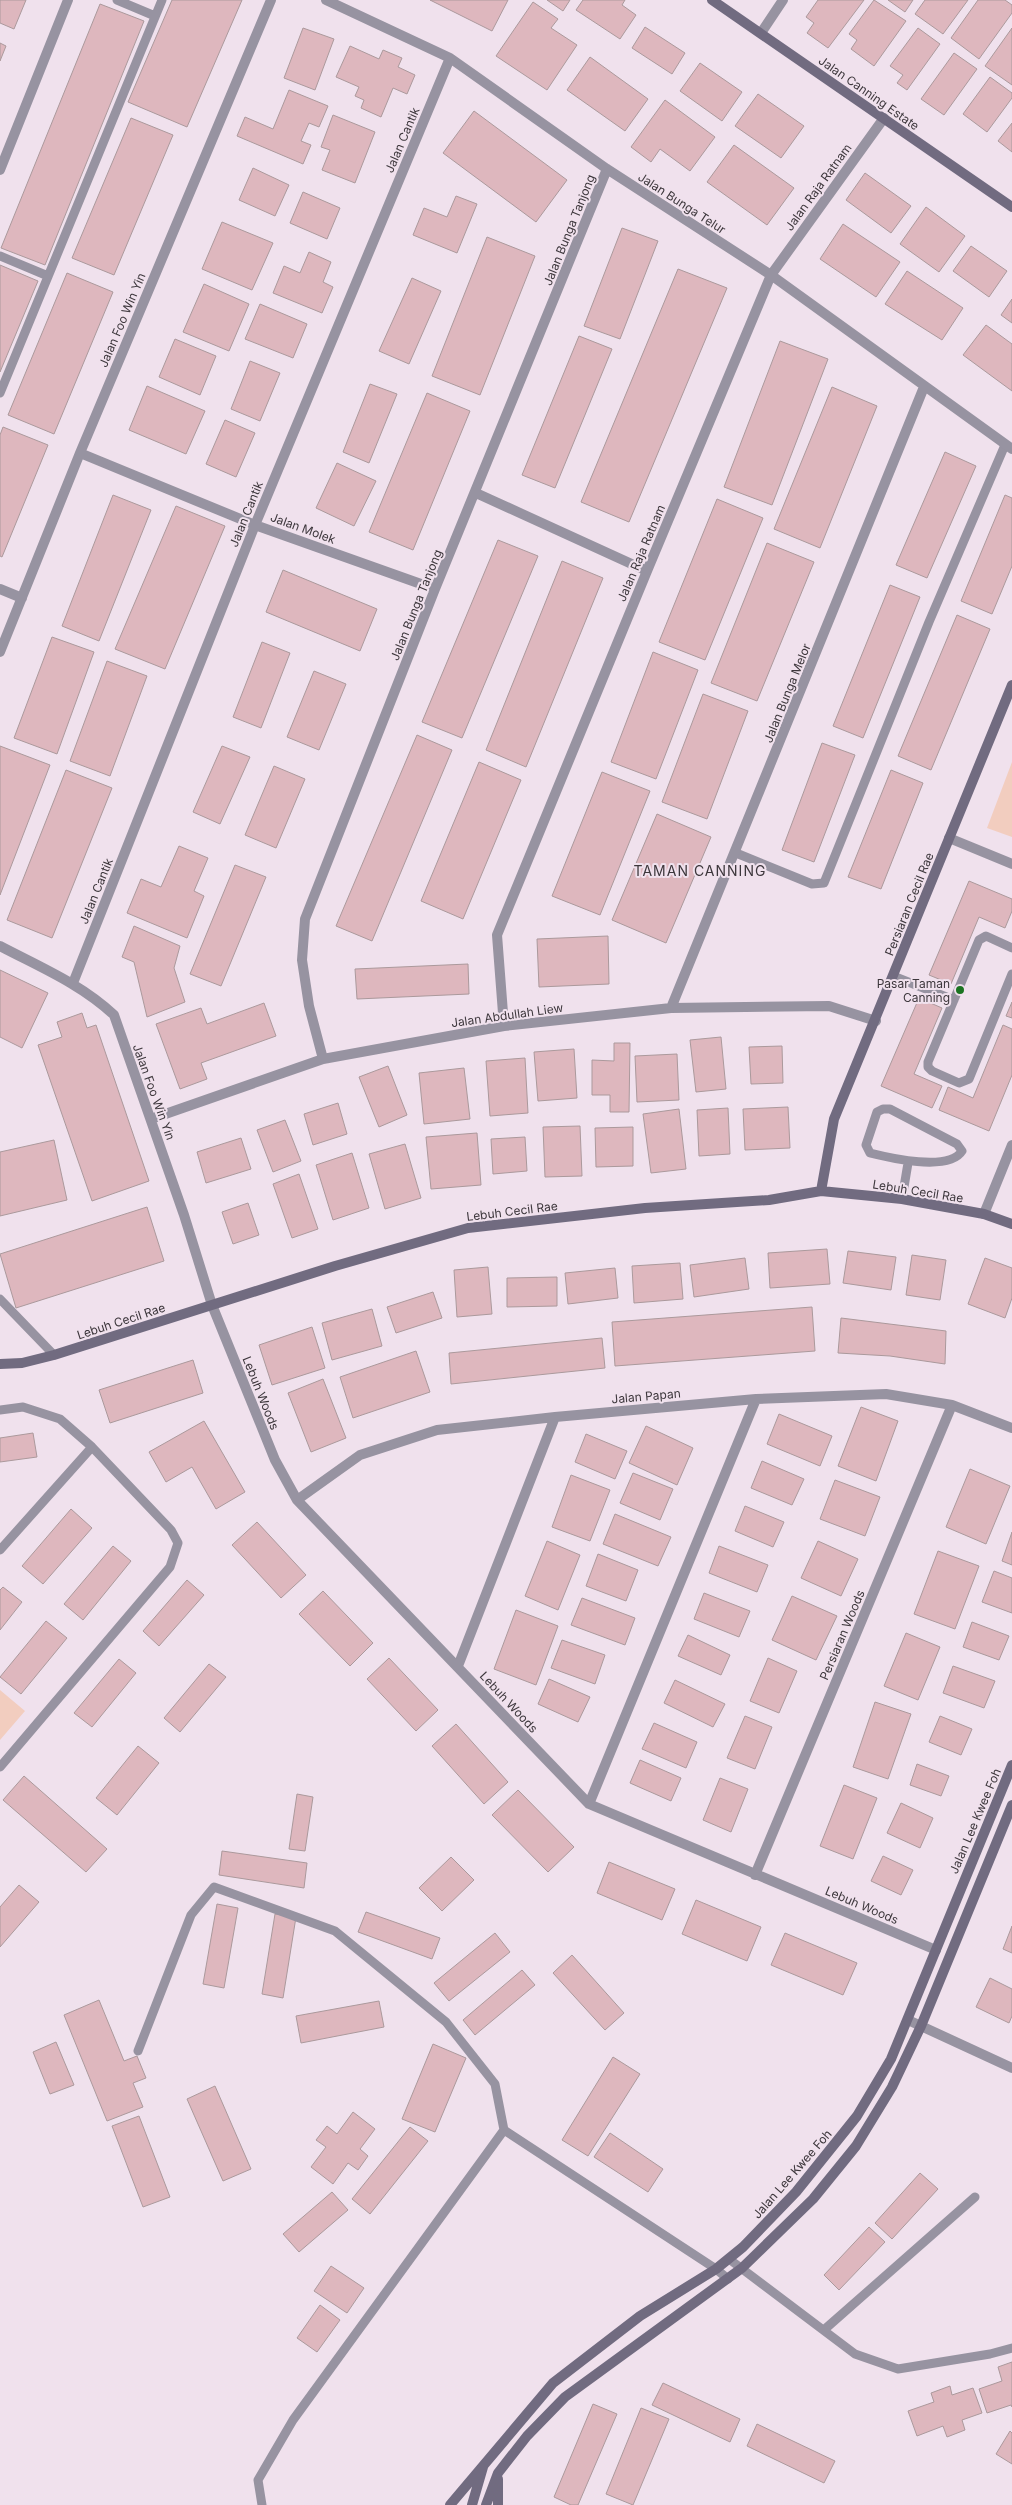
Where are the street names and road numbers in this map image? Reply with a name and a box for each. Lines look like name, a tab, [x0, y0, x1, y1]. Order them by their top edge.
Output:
street label: Jalan Canning Estate	[816, 53, 922, 133]
street label: Jalan Cantik	[381, 105, 423, 175]
street label: Jalan Raja Ratnam	[781, 141, 855, 233]
street label: Jalan Bunga Telur	[635, 169, 729, 237]
street label: Jalan Bunga Tanjong	[540, 172, 598, 288]
street label: Jalan Foo Win Yin	[95, 271, 149, 369]
street label: Jalan Cantik	[226, 478, 266, 549]
street label: Jalan Raja Ratnam	[614, 502, 668, 604]
street label: Jalan Molek	[268, 509, 338, 547]
street label: Jalan Bunga Tanjong	[387, 547, 445, 663]
street label: Jalan Bunga Melor	[760, 641, 814, 745]
street label: Persiaran Cecil Rae	[881, 850, 937, 958]
street label: Jalan Cantik	[76, 855, 116, 926]
street label: Jalan Abdullah Liew	[450, 1000, 564, 1030]
street label: Jalan Foo Win Yin	[130, 1042, 178, 1142]
street label: Lebuh Cecil Rae	[871, 1176, 965, 1206]
street label: Lebuh Cecil Rae	[465, 1198, 559, 1224]
street label: Lebuh Cecil Rae	[75, 1300, 167, 1342]
street label: Lebuh Woods	[239, 1354, 283, 1432]
street label: Jalan Papan	[611, 1386, 681, 1406]
street label: Persiaran Woods	[816, 1588, 868, 1682]
street label: Lebuh Woods	[477, 1668, 541, 1736]
street label: Jalan Lee Kwee Foh	[946, 1766, 1004, 1876]
street label: Lebuh Woods	[823, 1883, 901, 1927]
street label: Jalan Lee Kwee Foh	[749, 2126, 835, 2222]

